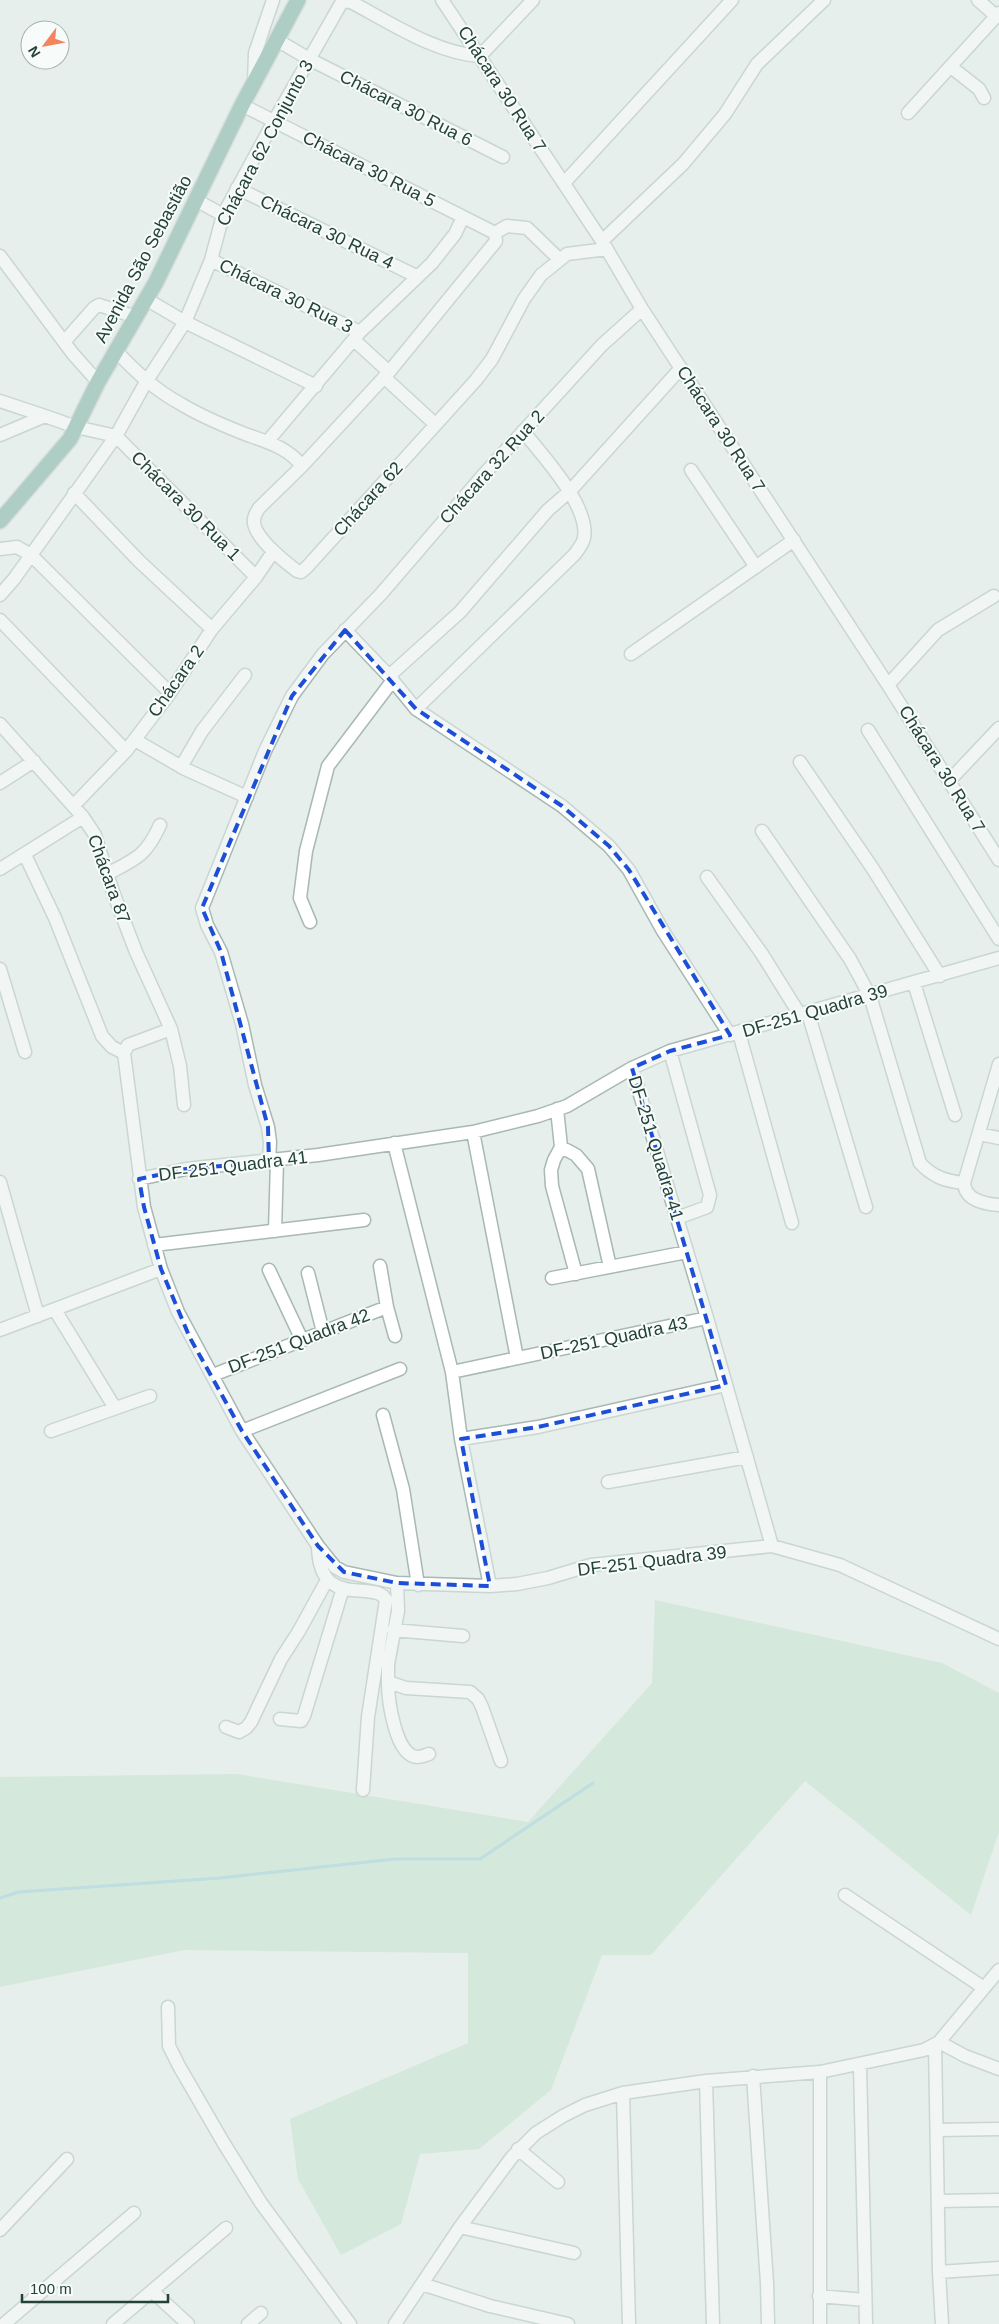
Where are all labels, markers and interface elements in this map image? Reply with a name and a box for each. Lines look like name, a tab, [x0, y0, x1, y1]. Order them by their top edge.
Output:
north arrow	[20, 20, 70, 70]
street label: Chácara 30 Rua 7	[454, 22, 550, 156]
text: N	[25, 43, 43, 60]
street label: Chácara 62 Conjunto 3	[213, 57, 317, 229]
street label: Chácara 30 Rua 6	[336, 66, 476, 150]
street label: Chácara 30 Rua 5	[299, 127, 439, 211]
street label: Avenida São Sebastião	[90, 172, 196, 346]
street label: Chácara 30 Rua 4	[257, 191, 397, 273]
street label: Chácara 30 Rua 3	[216, 255, 356, 337]
street label: Chácara 30 Rua 7	[673, 362, 769, 496]
street label: Chácara 32 Rua 2	[436, 406, 548, 528]
street label: Chácara 30 Rua 1	[127, 447, 245, 565]
street label: Chácara 62	[329, 458, 407, 540]
street label: Chácara 2	[144, 641, 208, 721]
street label: Chácara 30 Rua 7	[895, 702, 989, 836]
street label: Chácara 87	[84, 832, 134, 926]
street label: DF-251 Quadra 39	[740, 981, 890, 1041]
street label: DF-251 Quadra 41	[624, 1073, 688, 1223]
street label: DF-251 Quadra 41	[157, 1147, 309, 1185]
street label: DF-251 Quadra 42	[225, 1305, 373, 1377]
street label: DF-251 Quadra 43	[539, 1313, 689, 1363]
street label: DF-251 Quadra 39	[576, 1542, 728, 1580]
scale bar	[22, 2272, 169, 2304]
text: 100 m	[30, 2280, 72, 2297]

